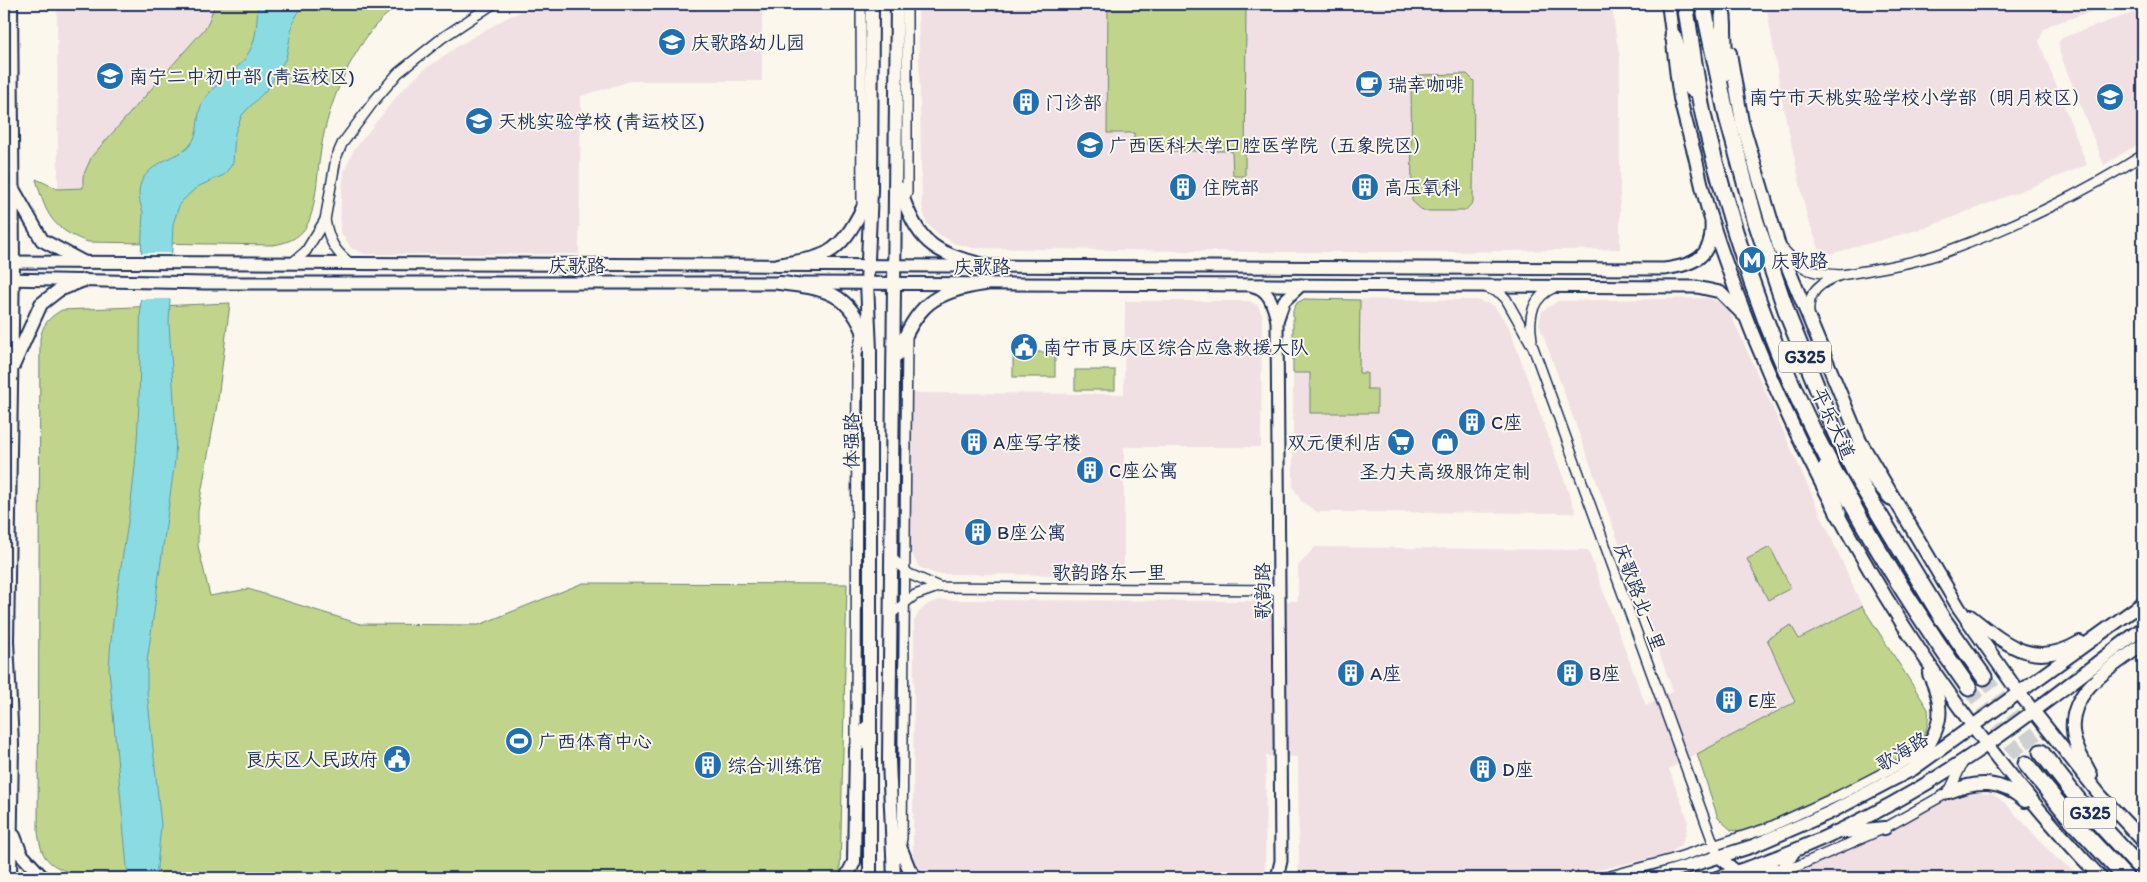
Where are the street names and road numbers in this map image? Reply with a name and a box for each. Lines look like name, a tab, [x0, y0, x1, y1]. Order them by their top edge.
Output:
street label: 庆歌路	[548, 254, 606, 277]
street label: 庆歌路	[953, 255, 1011, 278]
road number: G325	[1779, 342, 1831, 372]
street label: 平乐大道	[1807, 384, 1860, 463]
street label: 体强路	[840, 412, 863, 470]
street label: 庆歌路北一里	[1609, 540, 1670, 655]
street label: 歌韵路东一里	[1052, 561, 1166, 584]
street label: 歌韵路	[1251, 562, 1274, 620]
street label: 歌海路	[1872, 727, 1933, 776]
road number: G325	[2064, 798, 2116, 828]

